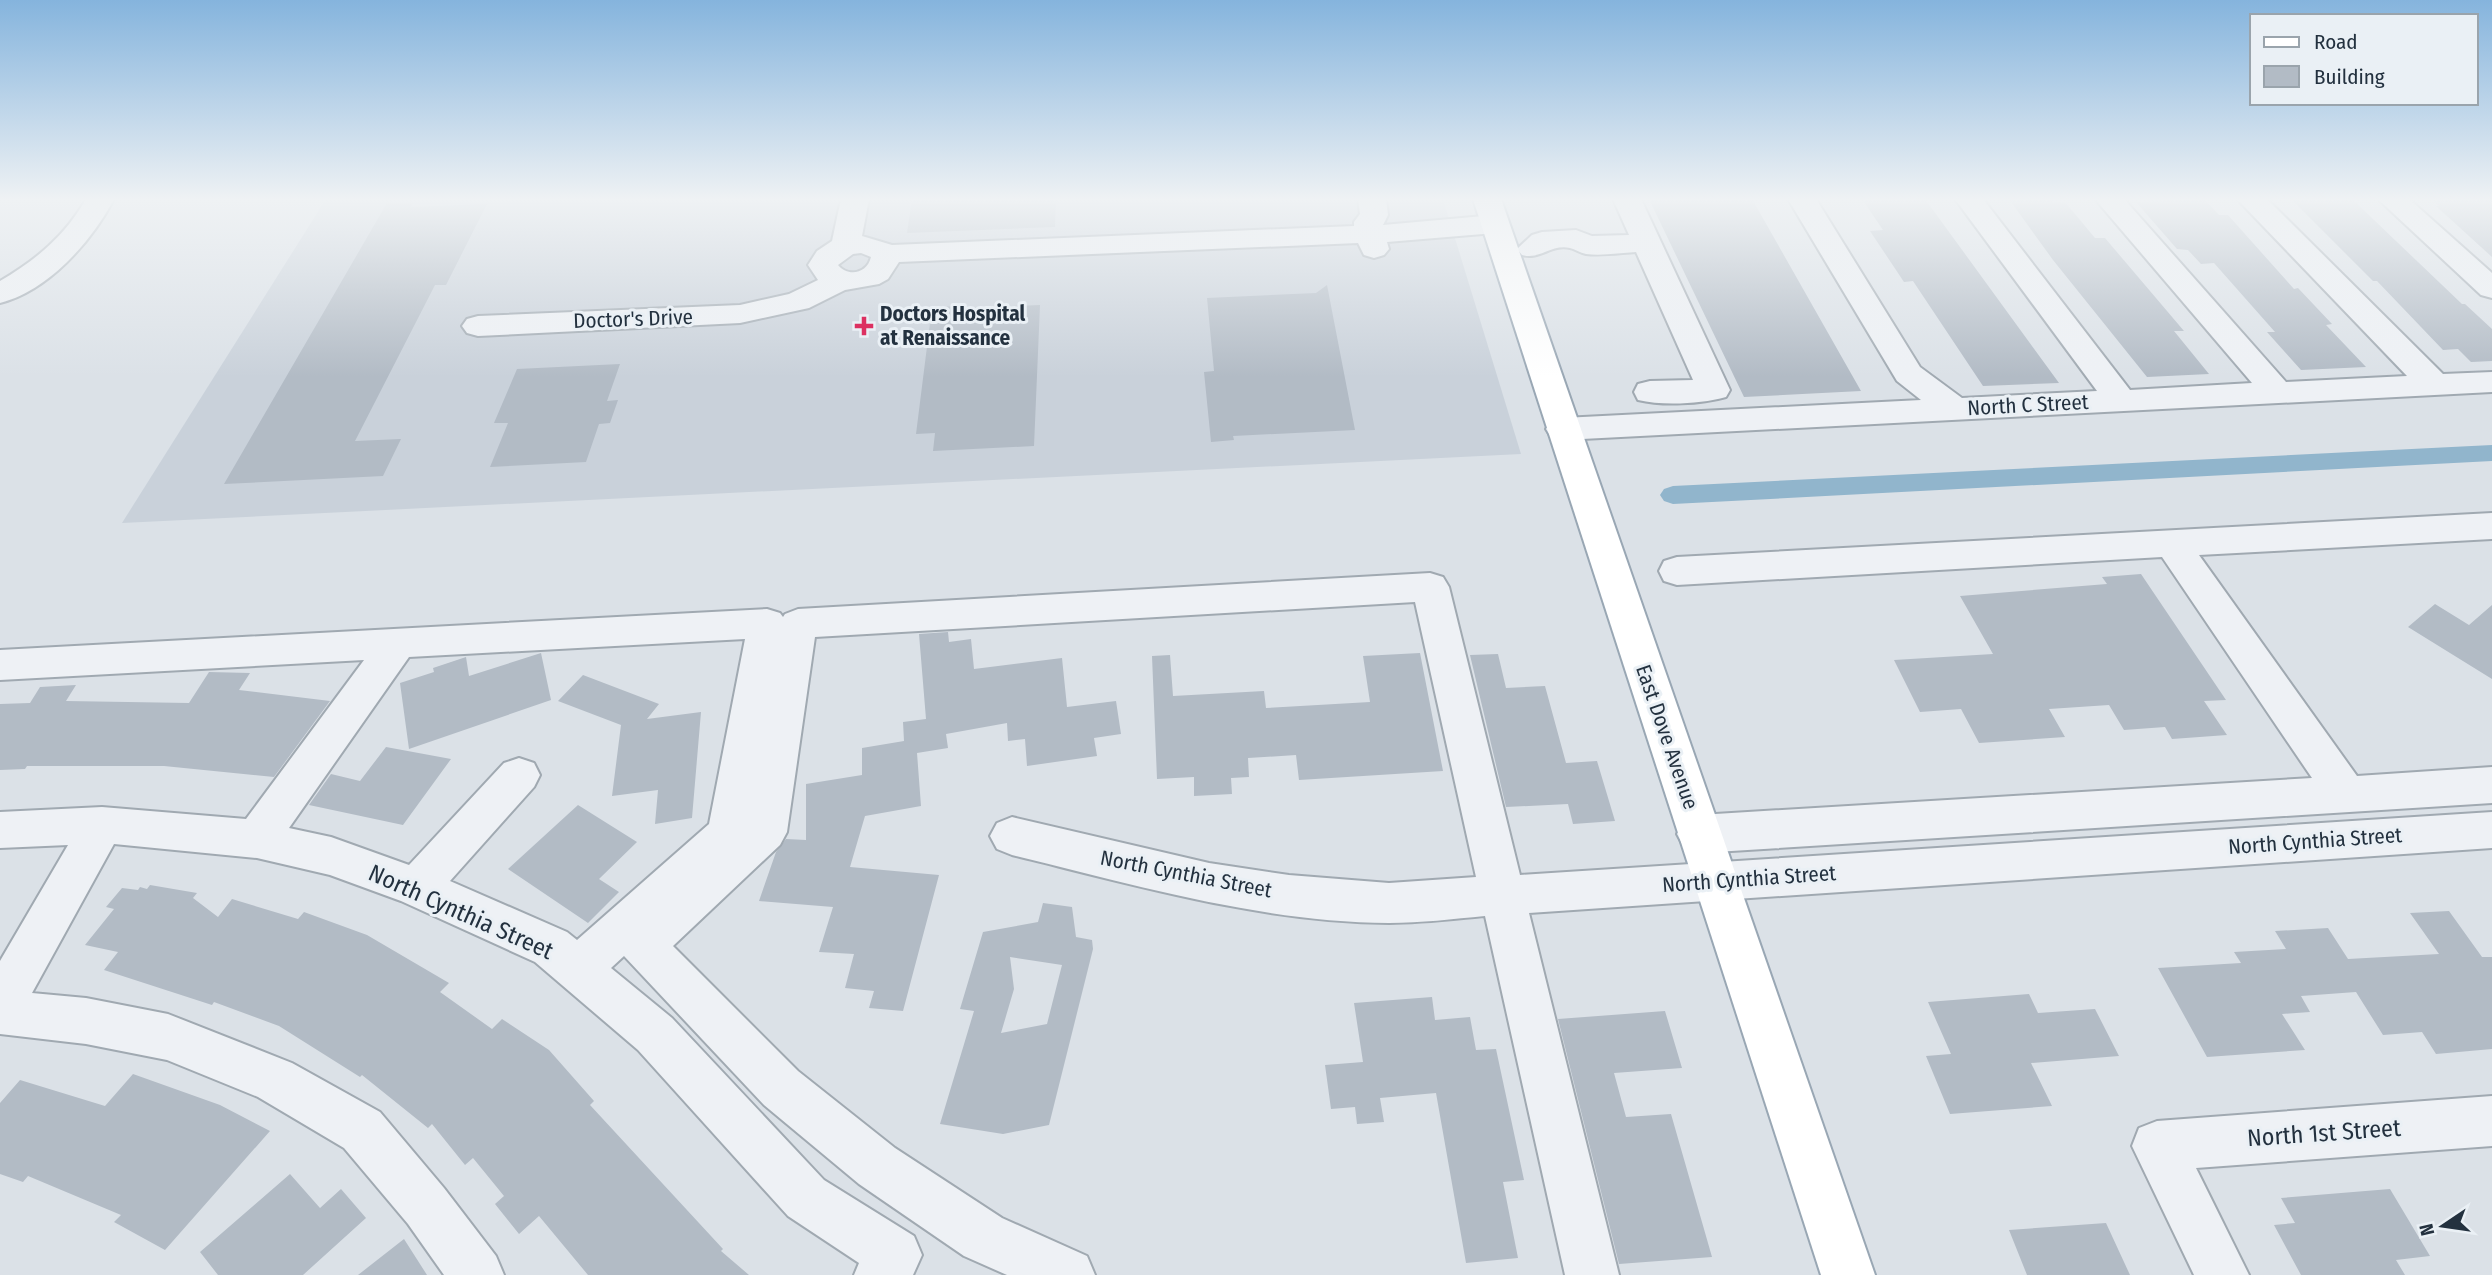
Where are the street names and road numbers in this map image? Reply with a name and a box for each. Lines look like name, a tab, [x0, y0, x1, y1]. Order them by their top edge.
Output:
street label: Doctor's Drive	[573, 304, 693, 334]
street label: North C Street	[1967, 389, 2089, 421]
street label: East Dove Avenue	[1630, 661, 1704, 813]
street label: North Cynthia Street	[2227, 822, 2403, 860]
street label: North Cynthia Street	[1098, 845, 1274, 903]
street label: North Cynthia Street	[364, 859, 558, 965]
street label: North Cynthia Street	[1661, 860, 1837, 898]
street label: North 1st Street	[2246, 1114, 2402, 1152]

